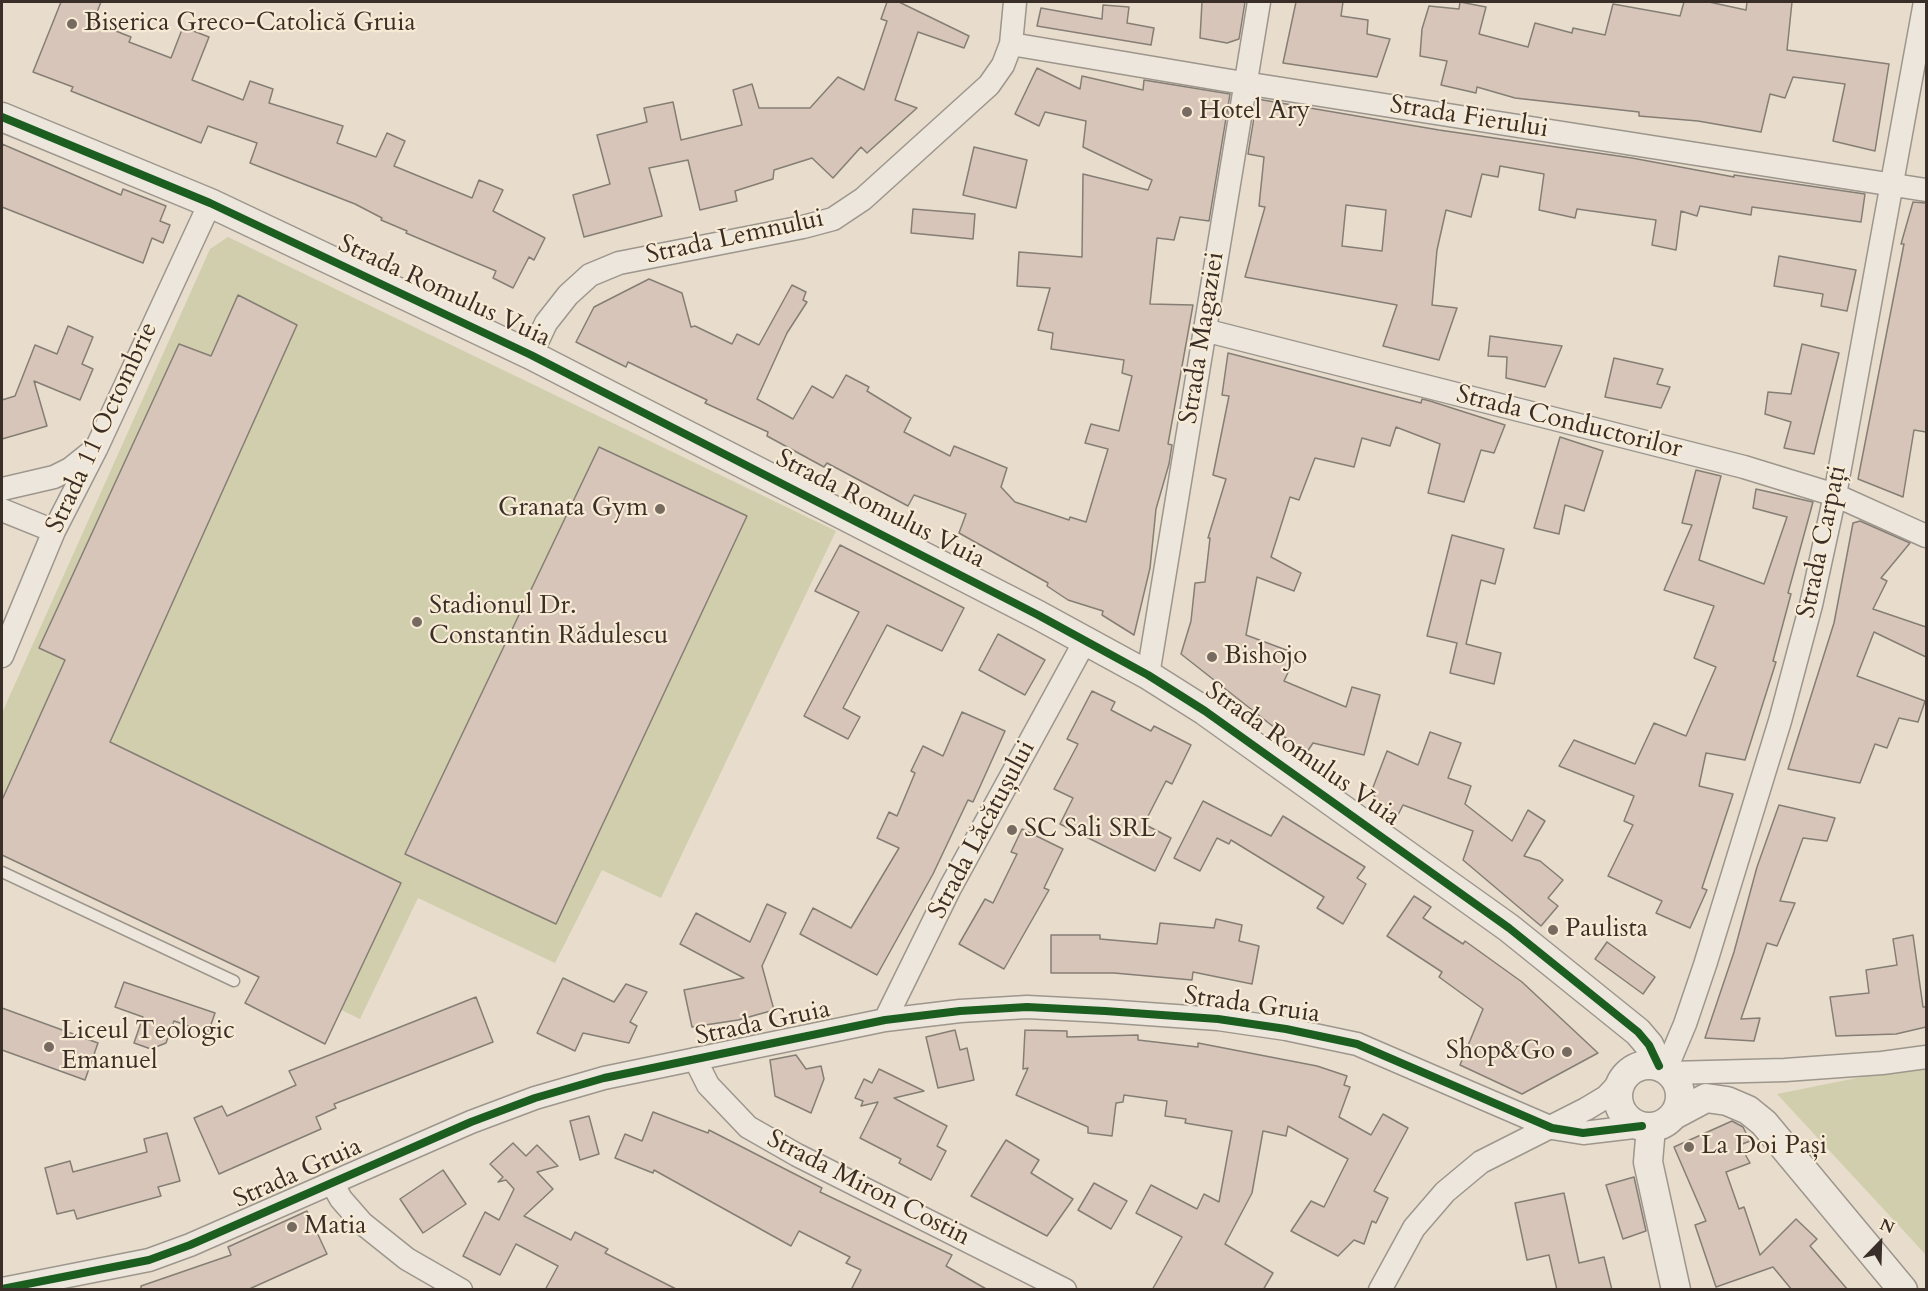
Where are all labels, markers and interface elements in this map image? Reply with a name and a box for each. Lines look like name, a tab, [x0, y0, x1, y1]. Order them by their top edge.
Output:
place label: Biserica Greco-Catolică Gruia	[84, 8, 416, 40]
marker: Biserica Greco-Catolică Gruia	[65, 17, 79, 31]
street label: Strada Fierului	[1388, 90, 1550, 146]
place label: Hotel Ary	[1199, 96, 1310, 128]
marker: Hotel Ary	[1180, 105, 1194, 119]
street label: Strada Lemnului	[643, 204, 827, 272]
street label: Strada Romulus Vuia	[333, 229, 555, 355]
street label: Strada Magaziei	[1174, 250, 1232, 426]
street label: Strada 11 Octombrie	[41, 318, 165, 538]
street label: Strada Conductorilor	[1453, 380, 1685, 466]
street label: Strada Romulus Vuia	[770, 444, 990, 576]
street label: Strada Carpați	[1792, 463, 1854, 621]
place label: Granata Gym	[498, 493, 648, 525]
marker: Granata Gym	[653, 502, 667, 516]
place label: Stadionul Dr. Constantin Rădulescu	[429, 591, 668, 652]
marker: Stadionul Dr. Constantin Rădulescu	[410, 615, 424, 629]
place label: Bishojo	[1224, 641, 1307, 673]
marker: Bishojo	[1205, 650, 1219, 664]
street label: Strada Romulus Vuia	[1199, 676, 1405, 834]
street label: Strada Lăcătușului	[923, 736, 1043, 924]
place label: SC Sali SRL	[1024, 814, 1156, 846]
marker: SC Sali SRL	[1005, 823, 1019, 837]
place label: Paulista	[1565, 914, 1648, 946]
marker: Paulista	[1546, 923, 1560, 937]
street label: Strada Gruia	[1182, 981, 1322, 1031]
street label: Strada Gruia	[693, 995, 833, 1053]
place label: Liceul Teologic Emanuel	[61, 1016, 235, 1078]
place label: Shop&Go	[1446, 1036, 1555, 1068]
marker: Liceul Teologic Emanuel	[42, 1040, 56, 1054]
marker: Shop&Go	[1560, 1045, 1574, 1059]
street label: Strada Miron Costin	[761, 1124, 975, 1254]
place label: La Doi Pași	[1701, 1131, 1827, 1163]
street label: Strada Gruia	[229, 1132, 367, 1216]
marker: La Doi Pași	[1682, 1140, 1696, 1154]
place label: Matia	[304, 1211, 366, 1243]
north arrow	[1850, 1213, 1910, 1273]
text: N	[1876, 1214, 1898, 1239]
marker: Matia	[285, 1220, 299, 1234]

